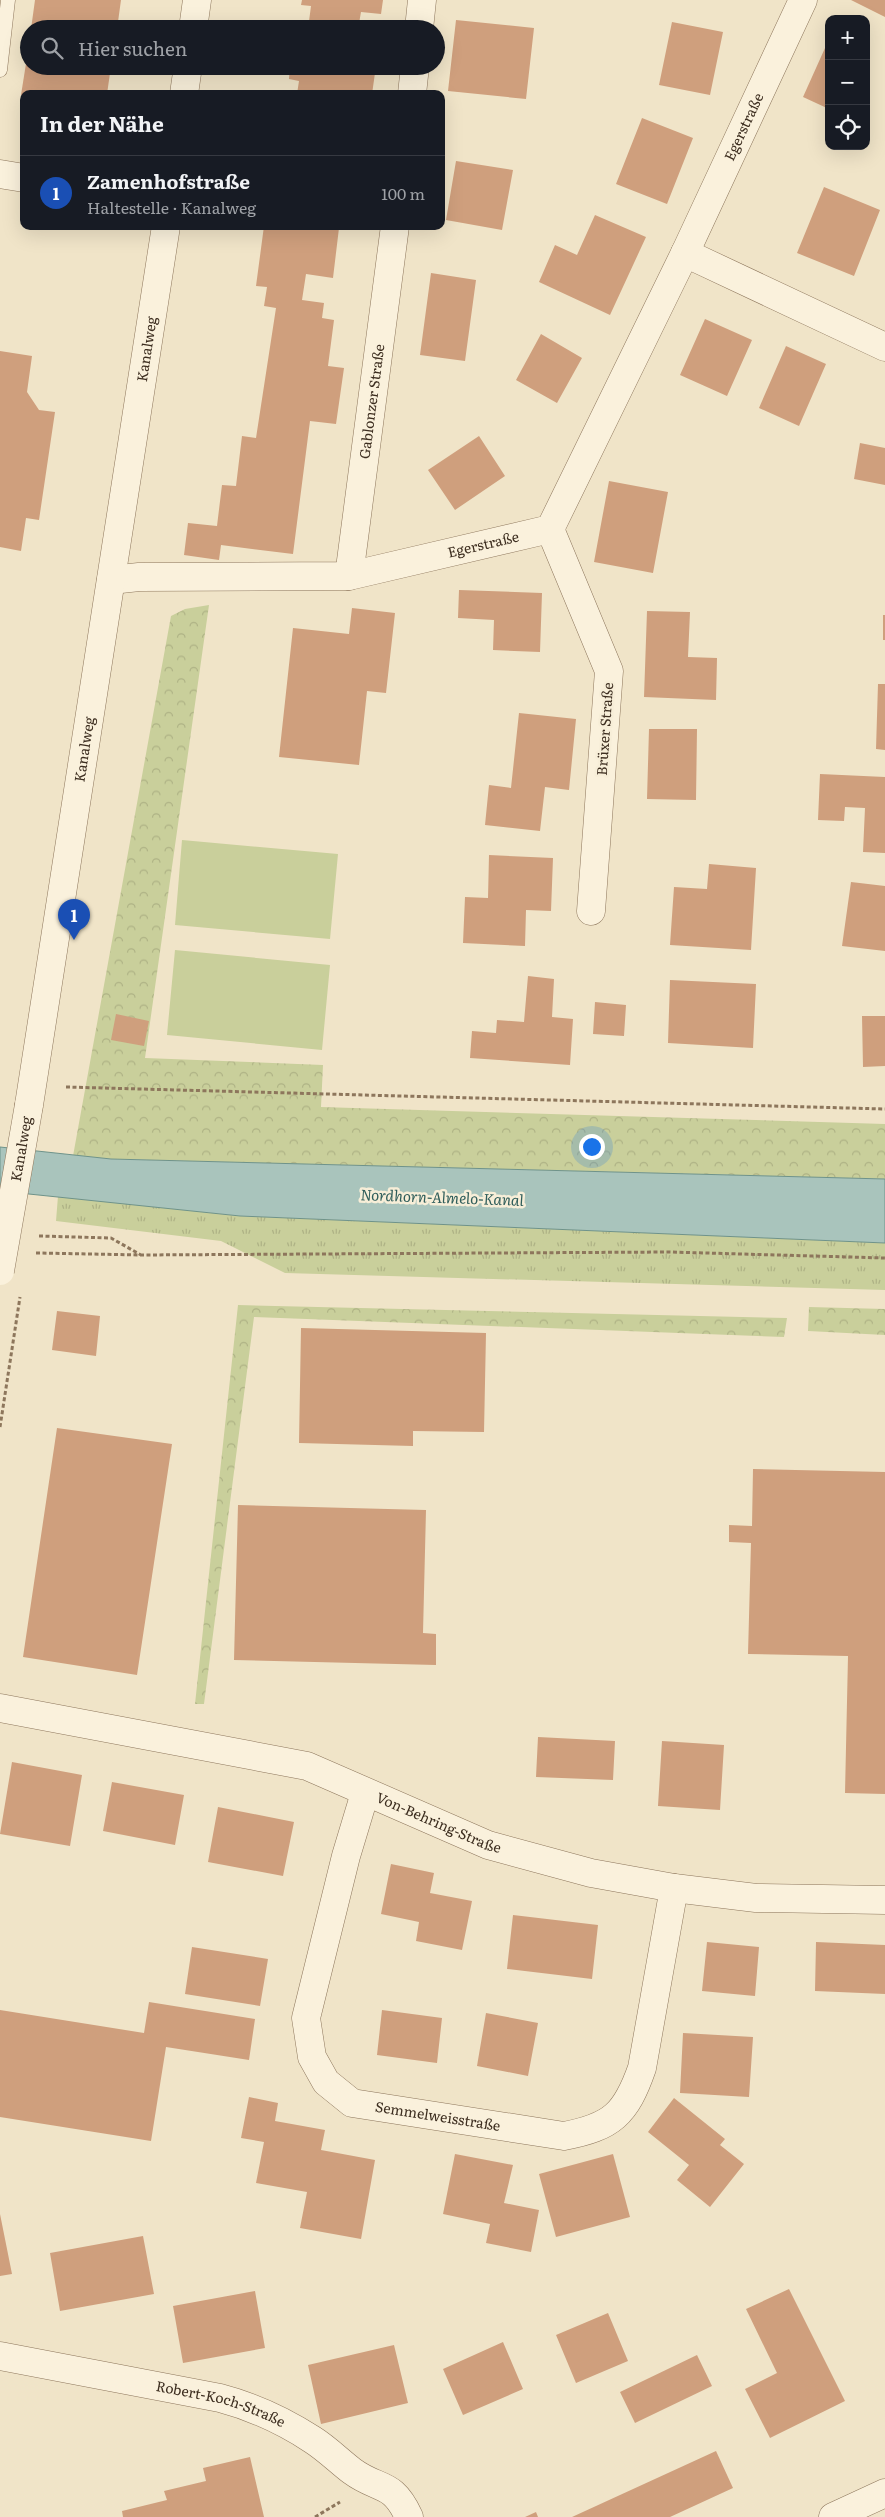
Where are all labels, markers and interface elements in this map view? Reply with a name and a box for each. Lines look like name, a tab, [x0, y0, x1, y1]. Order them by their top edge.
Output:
map controls	[825, 15, 870, 150]
button: +	[825, 15, 870, 60]
search box	[20, 20, 445, 75]
icon: search	[38, 34, 66, 62]
text: Hier suchen	[78, 34, 187, 62]
button: −	[825, 60, 870, 105]
street label: Egerstraße	[718, 89, 767, 164]
button: locate	[825, 105, 870, 150]
text: In der Nähe	[40, 107, 164, 138]
text: Zamenhofstraße	[87, 167, 250, 195]
text: 1	[53, 181, 59, 205]
text: 100 m	[381, 181, 425, 205]
text: Haltestelle · Kanalweg	[87, 195, 256, 219]
street label: Kanalweg	[131, 315, 161, 383]
street label: Gablonzer Straße	[353, 343, 388, 460]
street label: Egerstraße	[445, 526, 521, 562]
street label: Brüxer Straße	[591, 682, 617, 776]
street label: Kanalweg	[68, 715, 98, 783]
pin: 1	[58, 899, 90, 940]
street label: Kanalweg	[5, 1114, 36, 1183]
your location	[579, 1134, 605, 1160]
water label: Nordhorn-Almelo-Kanal	[360, 1182, 525, 1211]
street label: Von-Behring-Straße	[373, 1787, 504, 1857]
street label: Semmelweisstraße	[374, 2096, 502, 2135]
street label: Robert-Koch-Straße	[154, 2375, 289, 2431]

